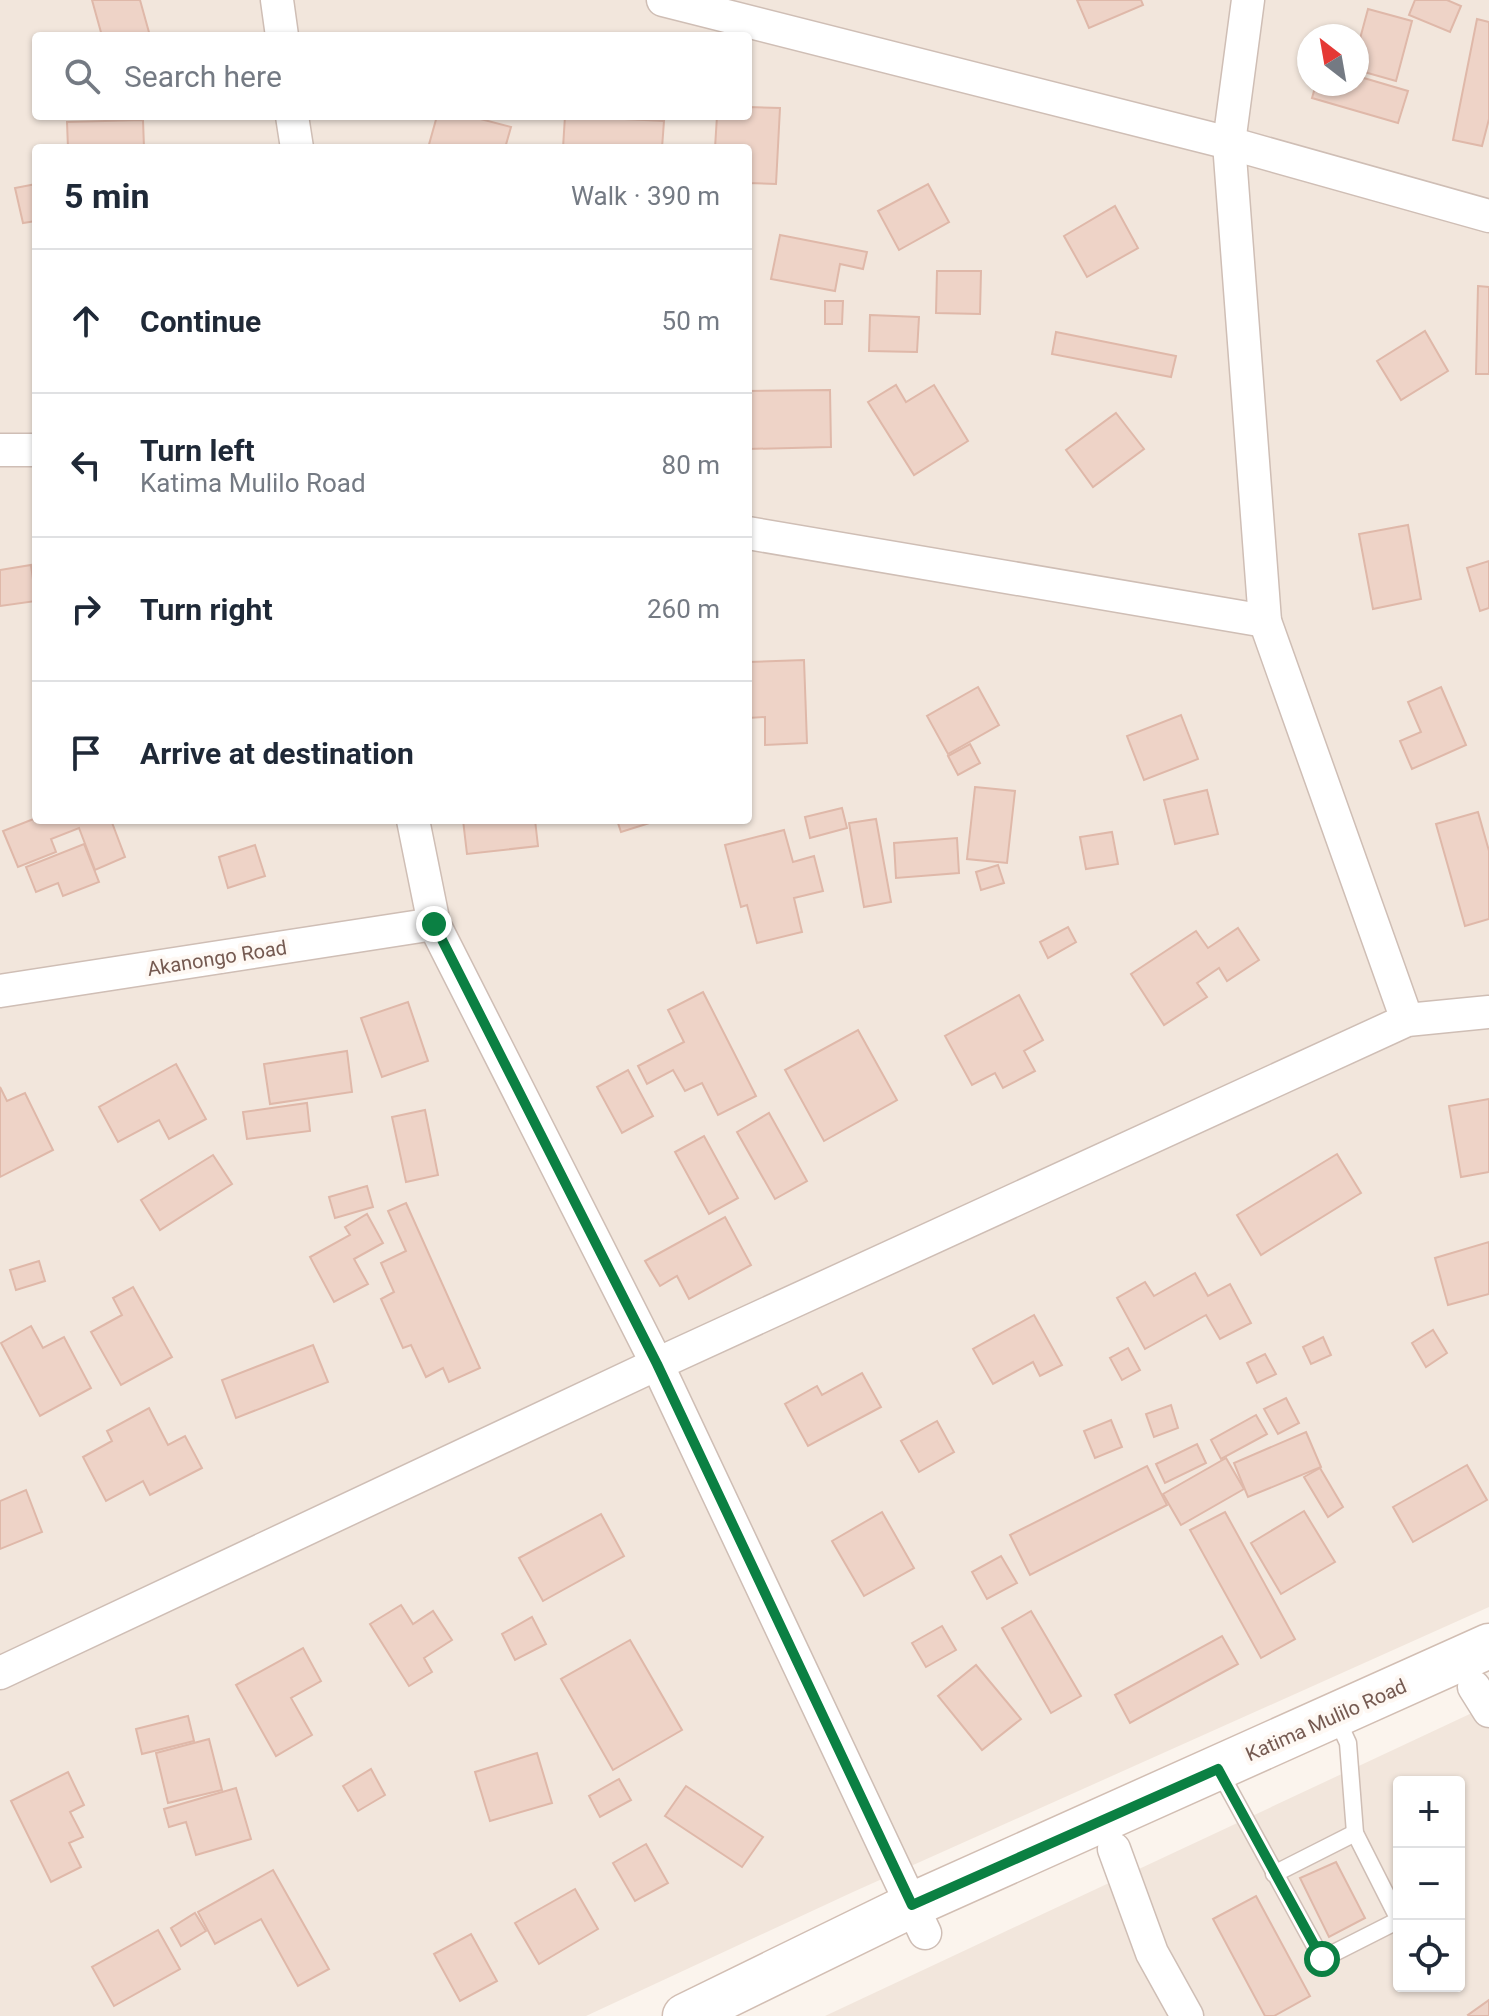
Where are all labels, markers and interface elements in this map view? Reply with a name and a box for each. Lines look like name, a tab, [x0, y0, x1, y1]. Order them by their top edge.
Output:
north arrow	[1297, 24, 1369, 96]
search box	[32, 32, 752, 120]
icon: search	[60, 54, 104, 98]
text: Search here	[124, 59, 282, 94]
text: 5 min	[64, 176, 149, 216]
text: Walk · 390 m	[571, 181, 720, 211]
icon: ahead	[64, 299, 108, 343]
text: Continue	[140, 304, 261, 339]
text: 50 m	[662, 306, 720, 336]
text: Turn left	[140, 433, 255, 468]
icon: left	[64, 443, 108, 487]
text: 80 m	[662, 450, 720, 480]
text: Katima Mulilo Road	[140, 468, 366, 498]
icon: right	[64, 587, 108, 631]
text: Turn right	[140, 592, 273, 627]
text: 260 m	[647, 594, 720, 624]
icon: arrive	[64, 731, 108, 775]
text: Arrive at destination	[140, 736, 414, 771]
route end	[416, 906, 452, 942]
street label: Akanongo Road	[145, 935, 289, 981]
street label: Katima Mulilo Road	[1242, 1674, 1410, 1766]
map controls	[1393, 1776, 1465, 1992]
button: +	[1393, 1776, 1465, 1848]
button: −	[1393, 1848, 1465, 1920]
button: locate	[1393, 1920, 1465, 1992]
route start	[1304, 1941, 1340, 1977]

